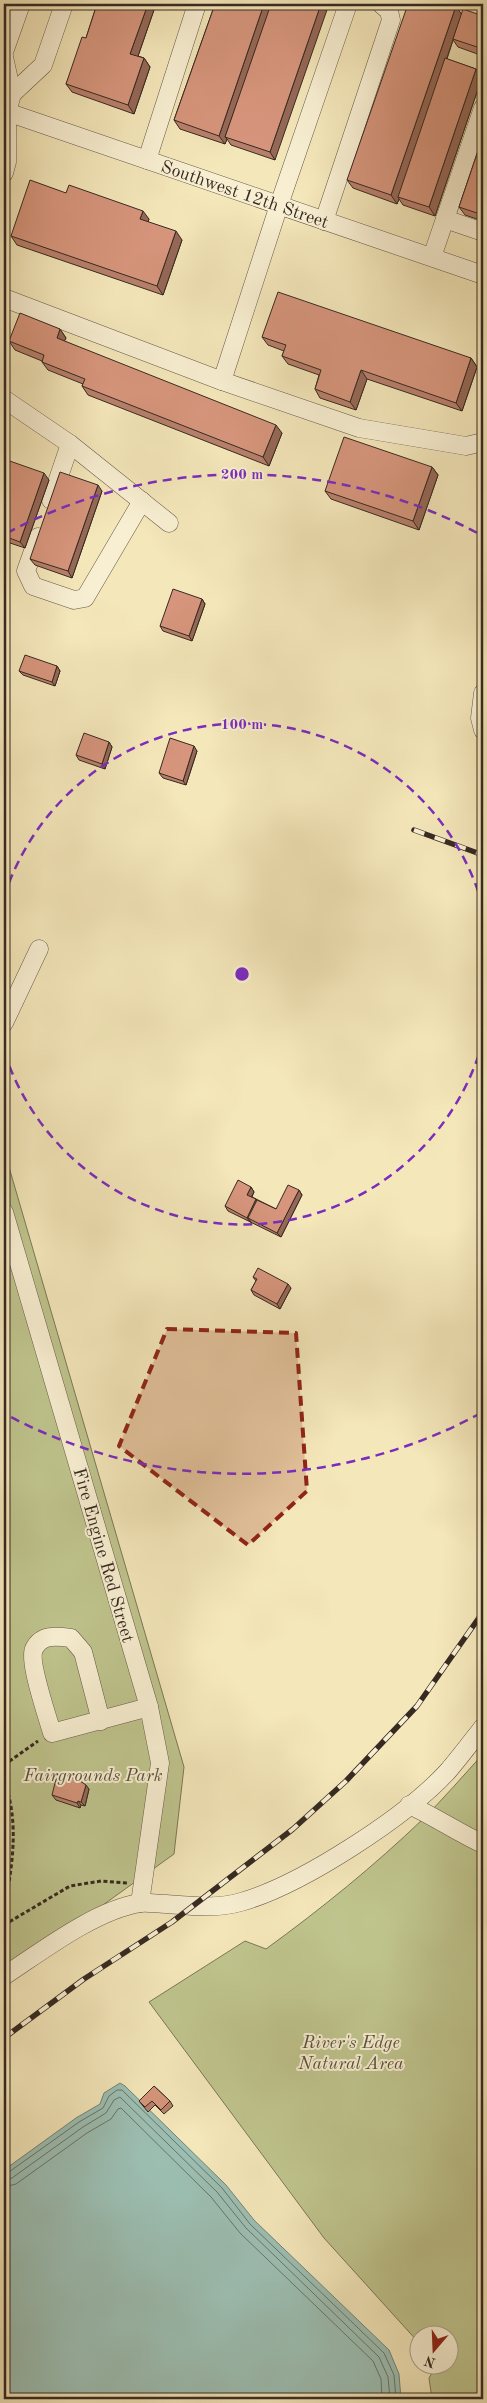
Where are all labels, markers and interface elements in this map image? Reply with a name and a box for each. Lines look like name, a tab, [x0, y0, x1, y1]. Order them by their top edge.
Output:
street label: Southwest 12th Street	[159, 158, 331, 232]
text: 200 m	[221, 468, 263, 483]
text: 100 m	[221, 718, 263, 733]
centre of rings	[233, 965, 251, 983]
street label: Fire Engine Red Street	[69, 1466, 137, 1645]
park label: Fairgrounds Park	[22, 1767, 163, 1785]
park label: River's Edge Natural Area	[297, 2034, 404, 2073]
north arrow	[410, 2326, 460, 2376]
text: N	[422, 2353, 437, 2370]

